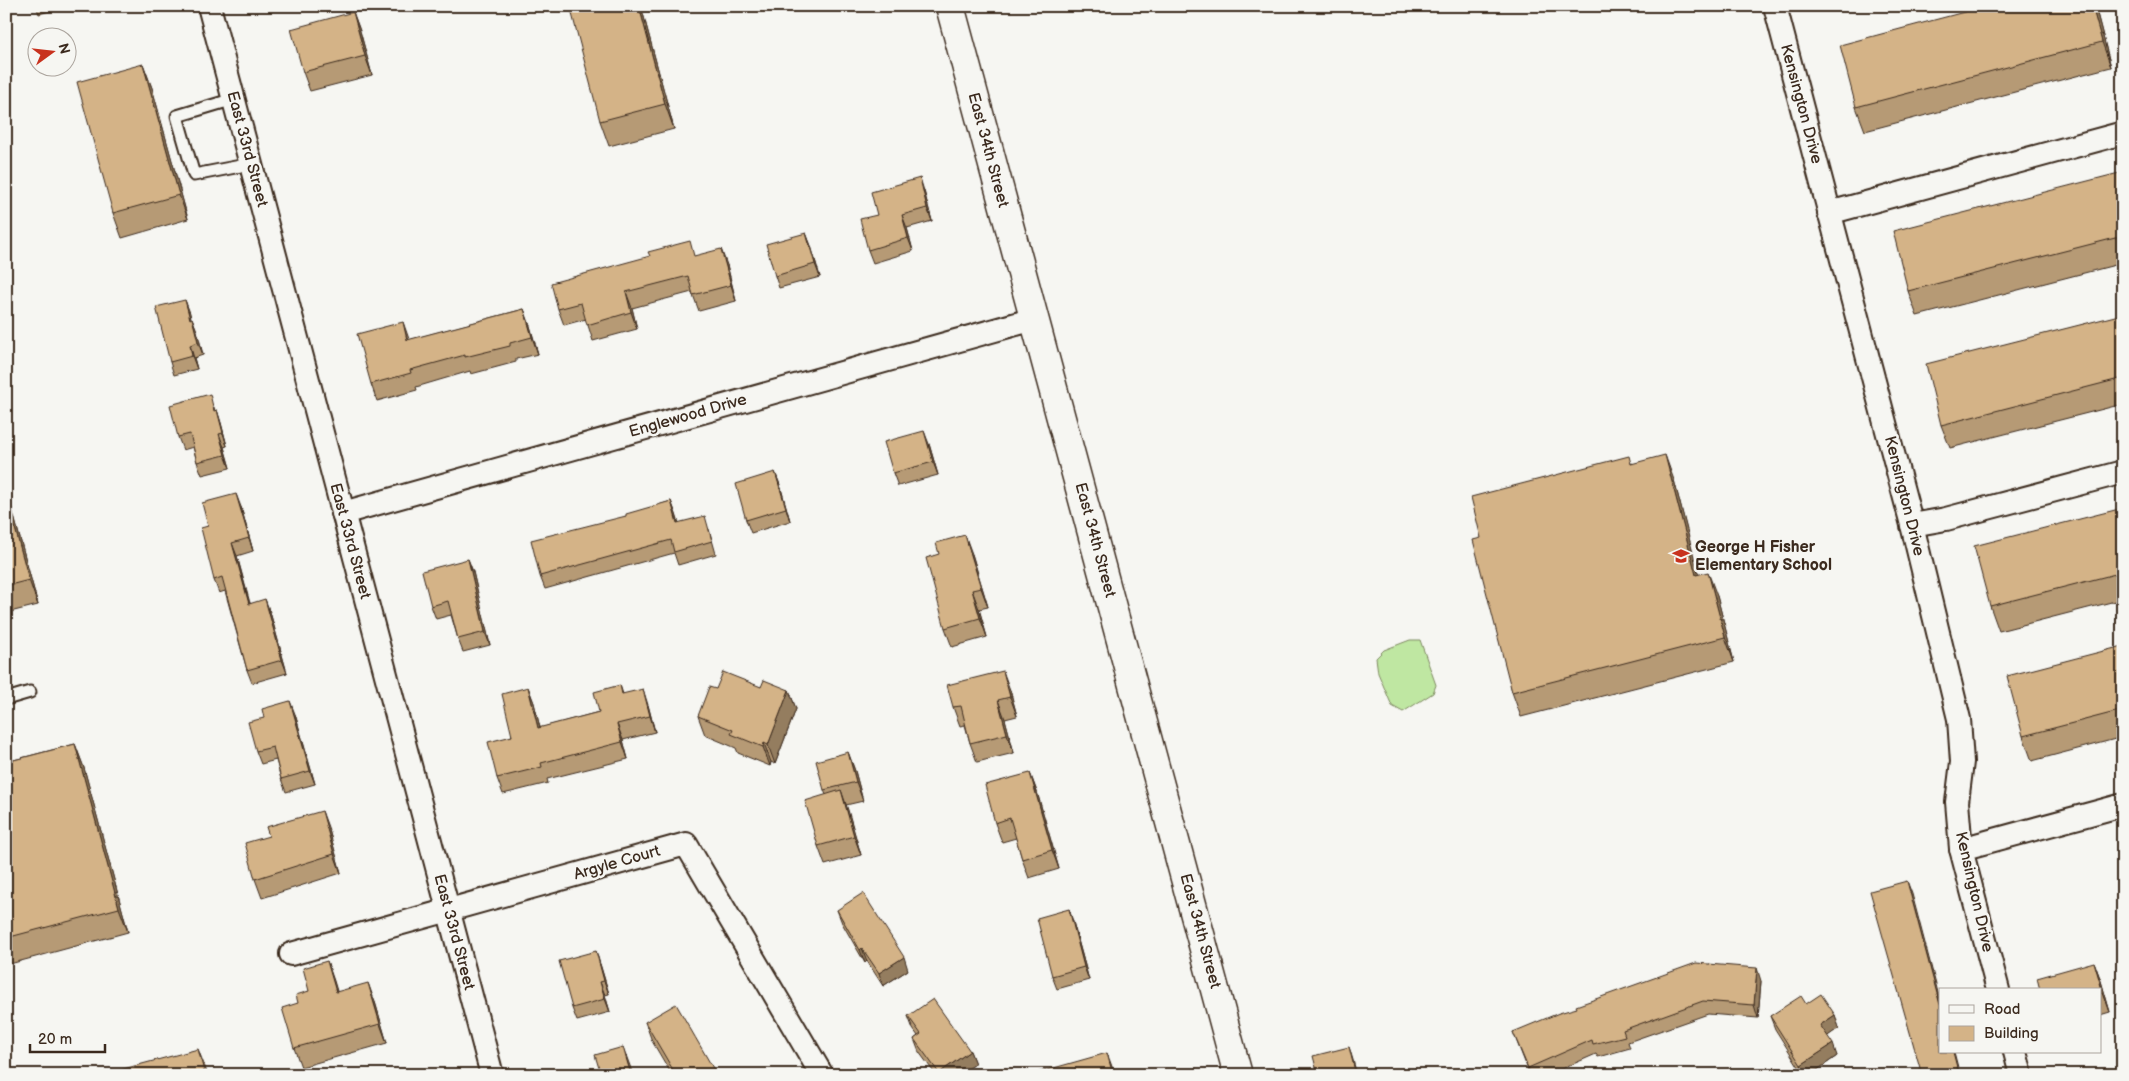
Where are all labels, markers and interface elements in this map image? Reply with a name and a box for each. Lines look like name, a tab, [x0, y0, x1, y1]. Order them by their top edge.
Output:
north arrow	[28, 28, 78, 78]
text: N	[55, 41, 74, 56]
street label: Kensington Drive	[1776, 42, 1826, 166]
street label: East 33rd Street	[222, 89, 272, 209]
street label: East 34th Street	[964, 91, 1012, 210]
street label: Englewood Drive	[627, 390, 750, 442]
street label: Kensington Drive	[1880, 434, 1928, 558]
street label: East 33rd Street	[325, 481, 375, 601]
street label: East 34th Street	[1071, 481, 1119, 600]
place label: George H Fisher Elementary School	[1695, 538, 1832, 575]
school or university icon: George H Fisher Elementary School	[1671, 546, 1691, 566]
street label: Kensington Drive	[1951, 830, 1997, 955]
street label: Argyle Court	[572, 842, 662, 884]
street label: East 33rd Street	[429, 872, 479, 992]
street label: East 34th Street	[1176, 872, 1224, 991]
legend	[1939, 988, 2102, 1054]
text: Road	[1984, 1000, 2020, 1019]
scale bar	[30, 1021, 105, 1053]
text: Building	[1984, 1024, 2039, 1043]
text: 20 m	[38, 1030, 72, 1049]

